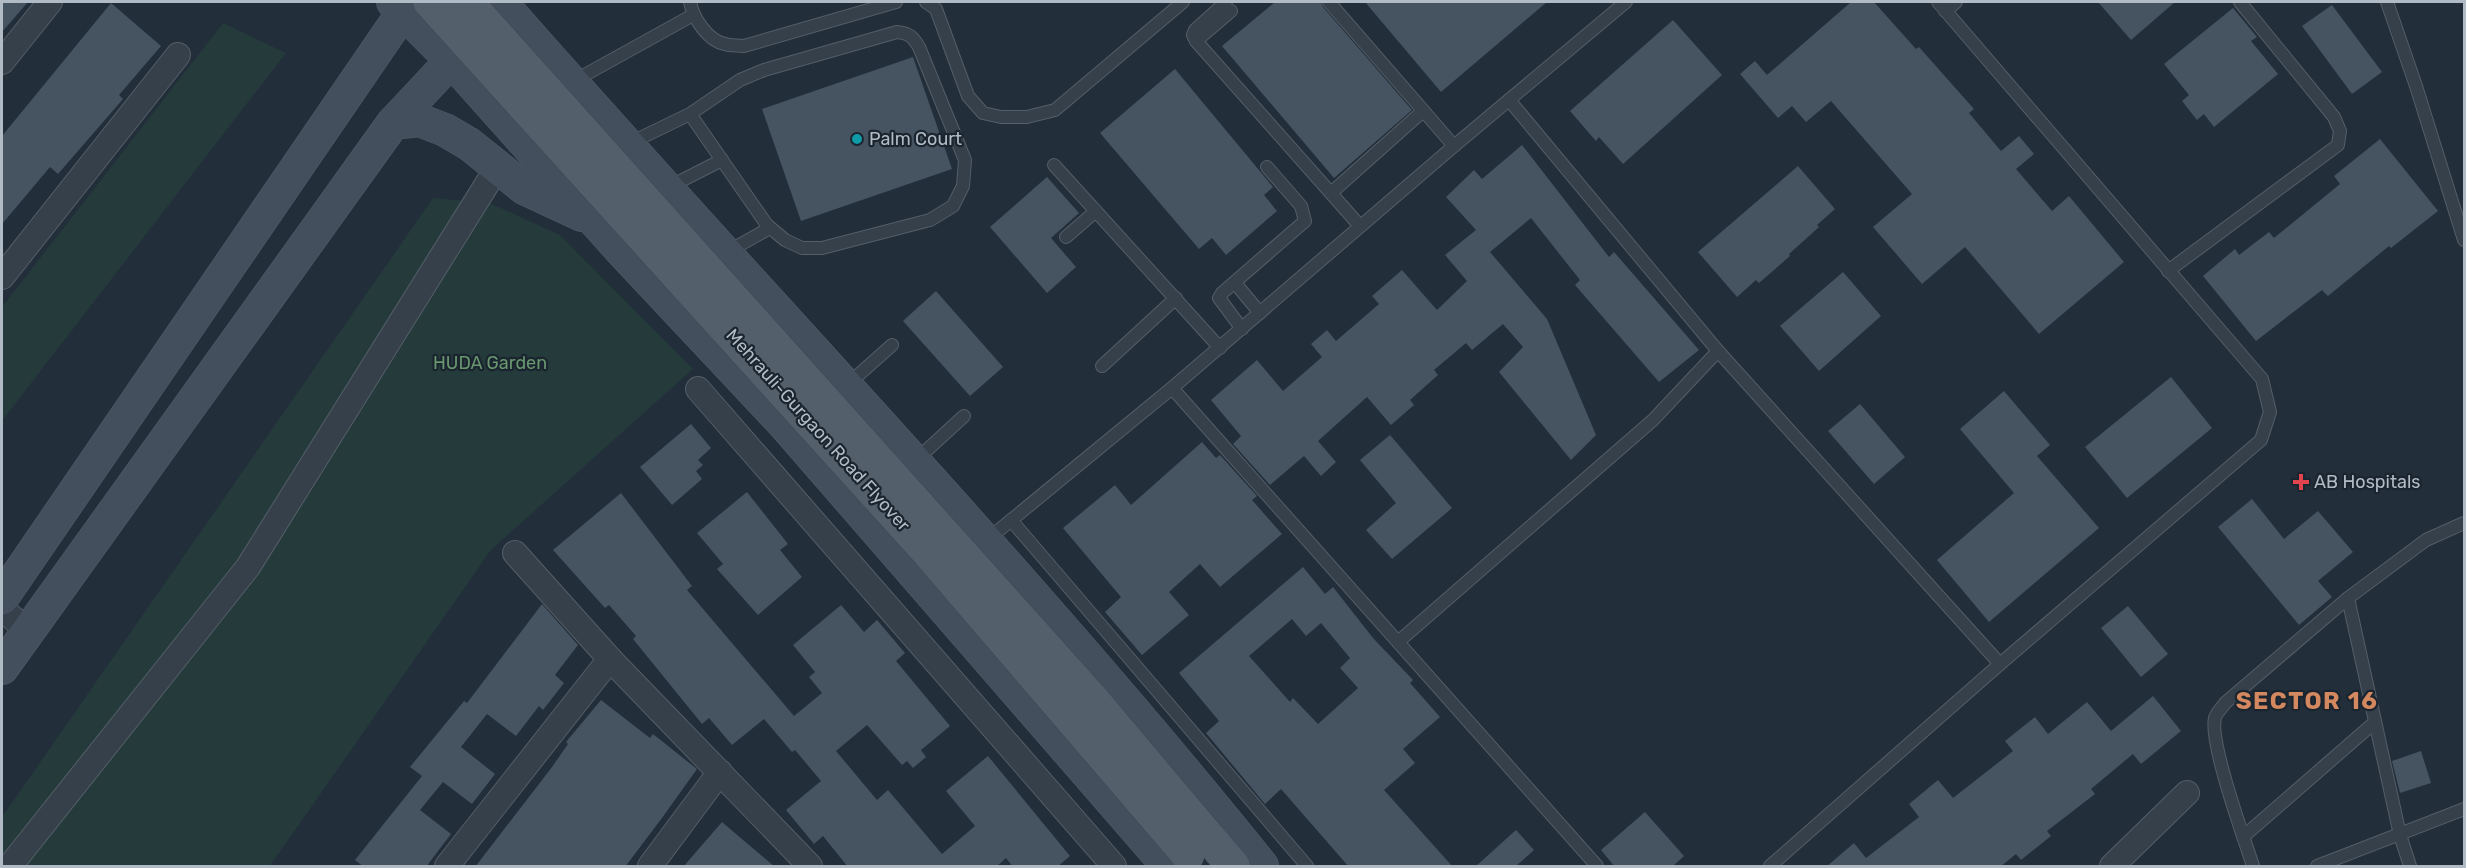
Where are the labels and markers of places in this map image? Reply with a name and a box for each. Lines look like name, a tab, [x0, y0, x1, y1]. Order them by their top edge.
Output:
place label: Palm Court	[869, 128, 962, 150]
marker: Palm Court	[850, 132, 864, 146]
place label: AB Hospitals	[2314, 471, 2420, 493]
marker: AB Hospitals	[2292, 473, 2310, 491]

